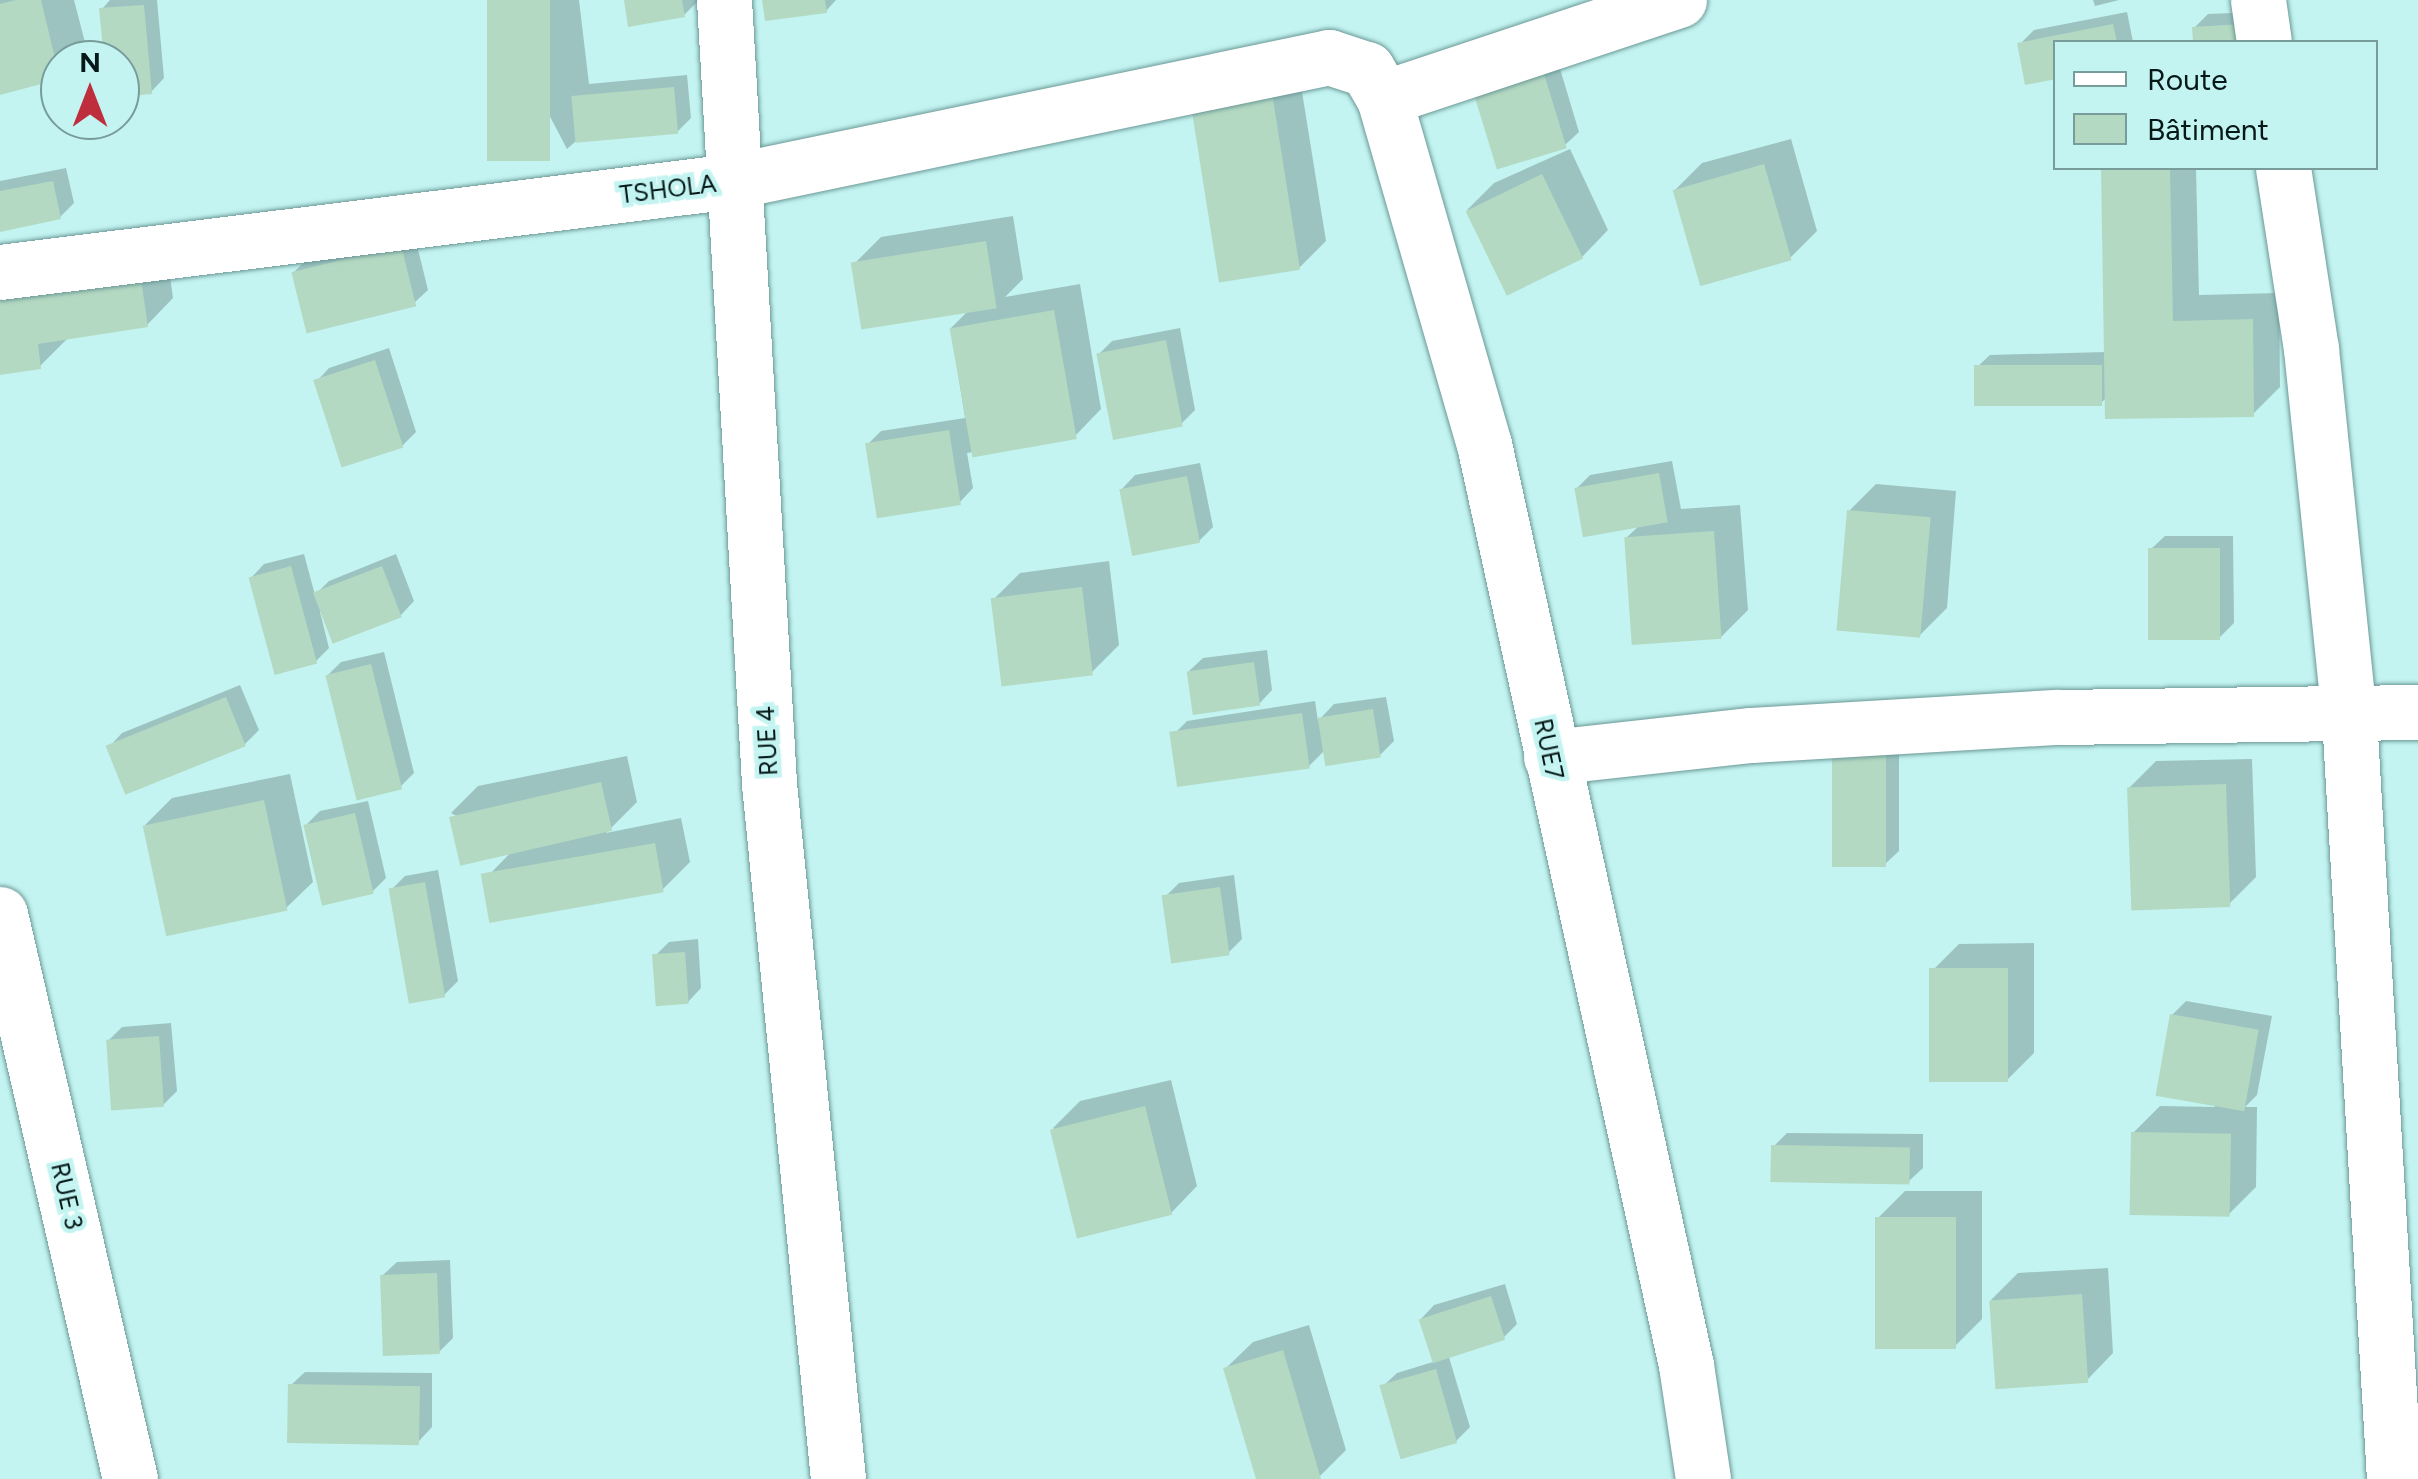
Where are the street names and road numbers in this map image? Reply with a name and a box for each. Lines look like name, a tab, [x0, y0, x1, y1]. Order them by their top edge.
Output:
street label: TSHOLA	[618, 168, 718, 210]
street label: RUE 4	[750, 705, 784, 777]
street label: RUE7	[1528, 716, 1570, 782]
street label: RUE 3	[45, 1160, 89, 1232]

